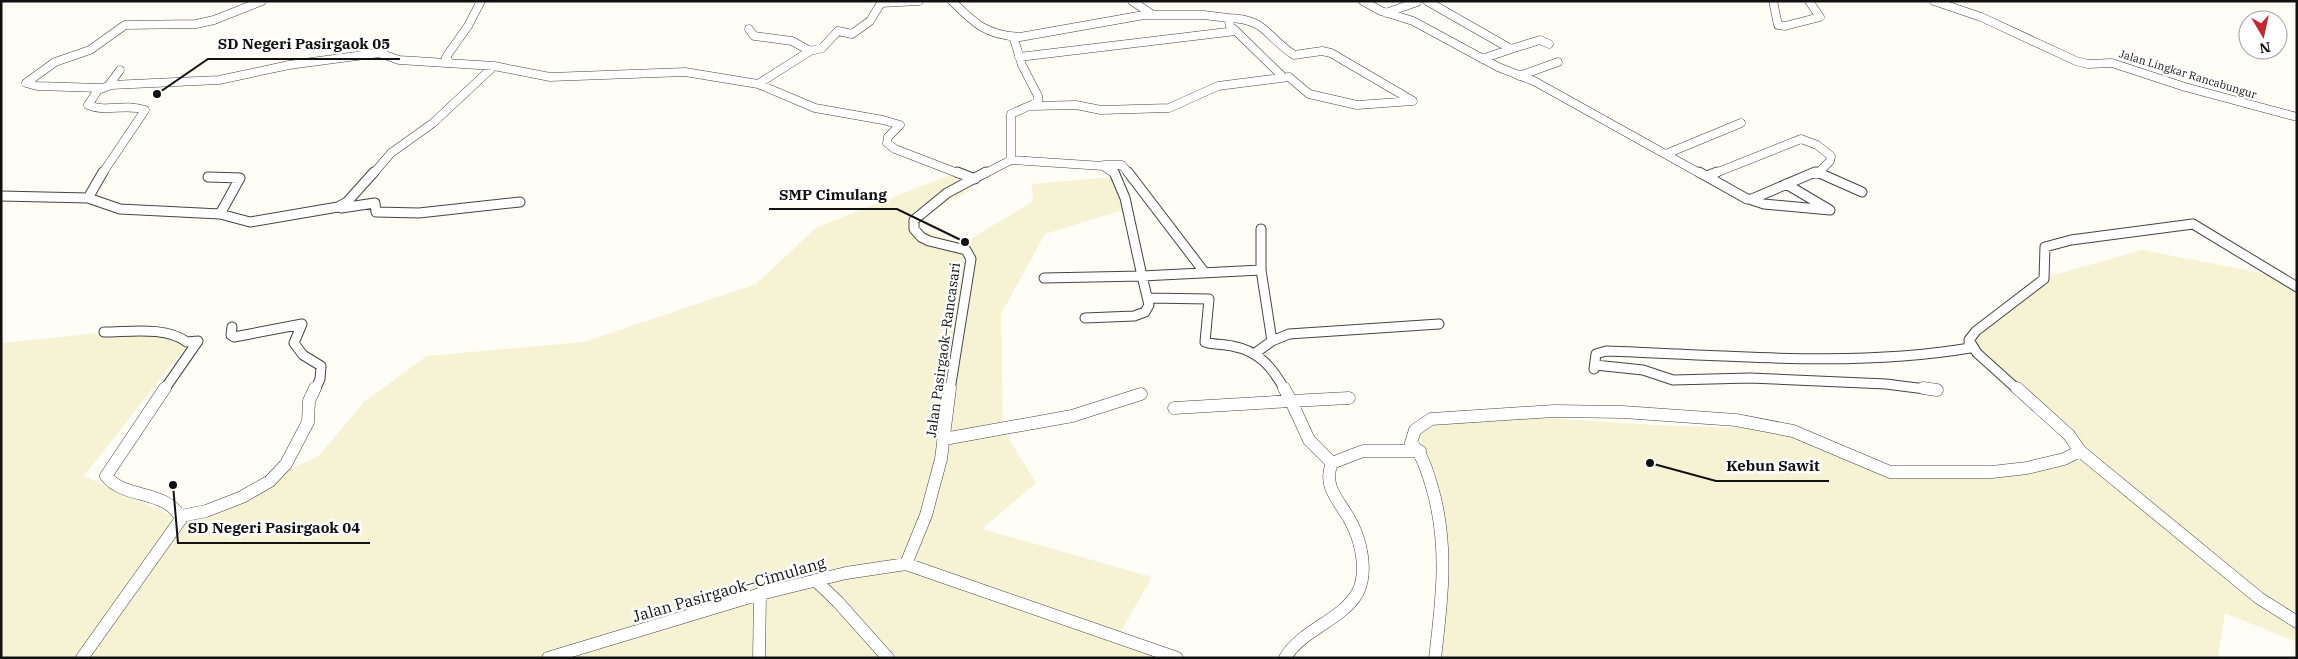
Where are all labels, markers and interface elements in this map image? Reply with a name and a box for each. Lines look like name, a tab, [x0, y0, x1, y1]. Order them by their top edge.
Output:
north arrow	[2238, 10, 2288, 60]
callout: SD Negeri Pasirgaok 05	[208, 29, 400, 59]
text: SD Negeri Pasirgaok 05	[218, 34, 390, 53]
text: N	[2258, 38, 2272, 58]
street label: Jalan Lingkar Rancabungur	[2118, 46, 2258, 102]
callout: SMP Cimulang	[769, 179, 897, 209]
text: SMP Cimulang	[779, 185, 887, 204]
street label: Jalan Pasirgaok–Rancasari	[922, 261, 964, 439]
callout: Kebun Sawit	[1716, 451, 1829, 481]
text: Kebun Sawit	[1726, 456, 1820, 475]
callout: SD Negeri Pasirgaok 04	[178, 513, 370, 543]
text: SD Negeri Pasirgaok 04	[188, 518, 360, 537]
street label: Jalan Pasirgaok–Cimulang	[630, 552, 828, 626]

